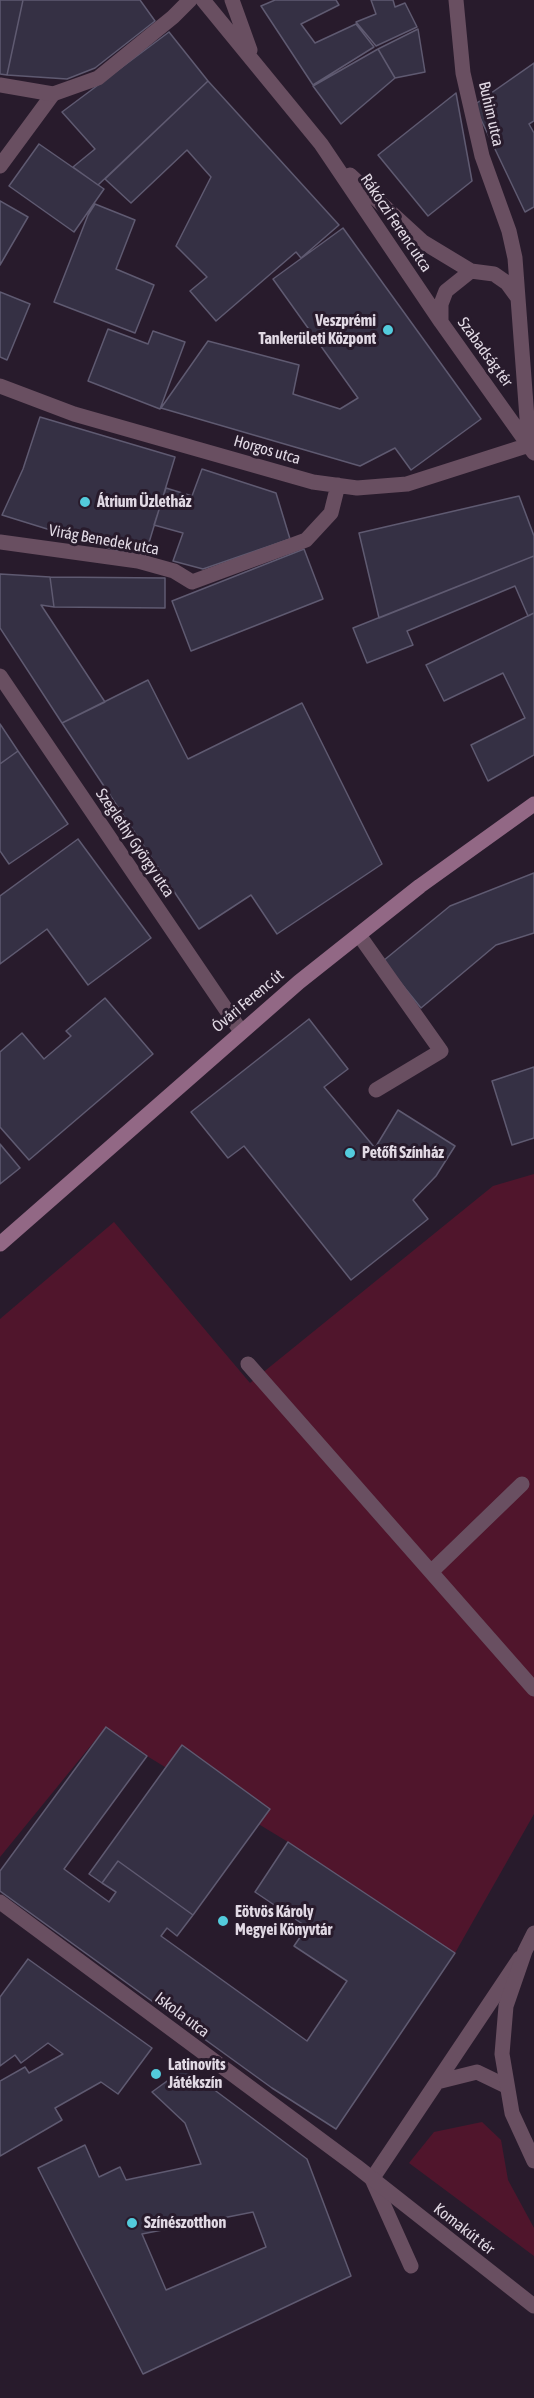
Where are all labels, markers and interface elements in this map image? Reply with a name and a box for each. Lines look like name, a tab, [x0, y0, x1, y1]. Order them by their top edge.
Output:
street label: Buhim utca	[474, 80, 508, 148]
street label: Rákóczi Ferenc utca	[356, 170, 436, 276]
place label: Veszprémi Tankerületi Központ	[259, 311, 376, 349]
street label: Szabadság tér	[453, 314, 517, 390]
marker: Veszprémi Tankerületi Központ	[381, 323, 395, 337]
street label: Horgos utca	[231, 431, 303, 469]
place label: Átrium Üzletház	[97, 492, 191, 512]
marker: Átrium Üzletház	[78, 495, 92, 509]
street label: Virág Benedek utca	[47, 521, 161, 559]
street label: Szeglethy György utca	[92, 785, 178, 901]
street label: Óvári Ferenc út	[208, 966, 288, 1036]
place label: Petőfi Színház	[362, 1143, 444, 1163]
marker: Petőfi Színház	[343, 1146, 357, 1160]
place label: Eötvös Károly Megyei Könyvtár	[235, 1902, 332, 1940]
marker: Eötvös Károly Megyei Könyvtár	[216, 1914, 230, 1928]
street label: Iskola utca	[151, 1988, 213, 2042]
place label: Latinovits Játékszín	[168, 2055, 226, 2093]
marker: Latinovits Játékszín	[149, 2067, 163, 2081]
street label: Komakút tér	[430, 2199, 498, 2259]
place label: Színészotthon	[144, 2213, 226, 2233]
marker: Színészotthon	[125, 2216, 139, 2230]

